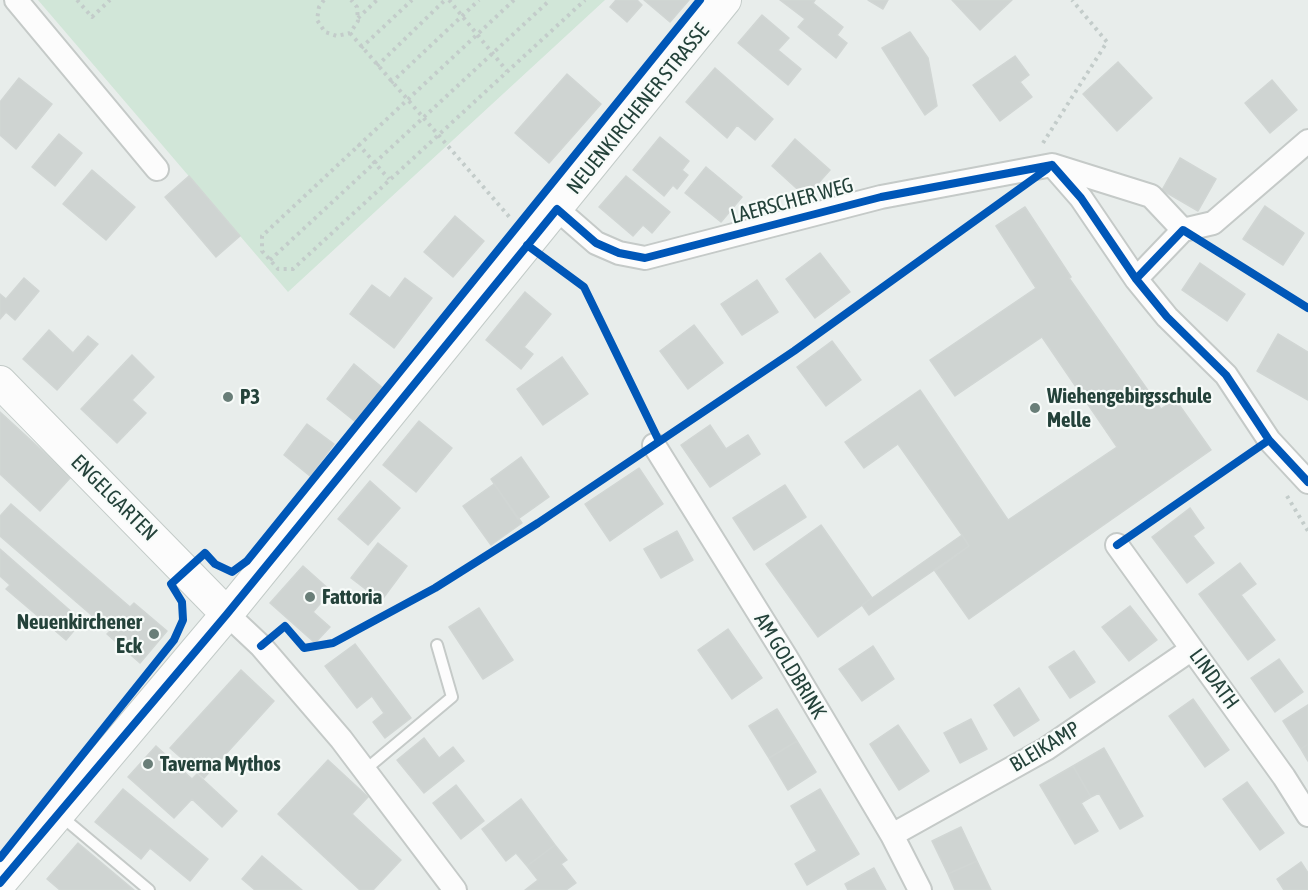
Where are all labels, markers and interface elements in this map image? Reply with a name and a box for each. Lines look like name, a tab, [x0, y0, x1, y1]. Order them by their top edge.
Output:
street label: NEUENKIRCHENER STRASSE	[562, 19, 714, 199]
street label: LAERSCHER WEG	[728, 173, 856, 229]
place label: Wiehengebirgsschule Melle	[1047, 383, 1212, 433]
place label: P3	[240, 384, 260, 410]
marker: P3	[221, 390, 235, 404]
marker: Wiehengebirgsschule Melle	[1028, 401, 1042, 415]
street label: ENGELGARTEN	[66, 450, 162, 546]
place label: Fattoria	[322, 584, 382, 610]
marker: Fattoria	[303, 590, 317, 604]
place label: Neuenkirchener Eck	[17, 609, 142, 659]
street label: AM GOLDBRINK	[749, 609, 831, 723]
marker: Neuenkirchener Eck	[147, 627, 161, 641]
street label: LINDATH	[1184, 644, 1244, 714]
street label: BLEIKAMP	[1005, 716, 1085, 778]
place label: Taverna Mythos	[160, 751, 281, 777]
marker: Taverna Mythos	[141, 757, 155, 771]

